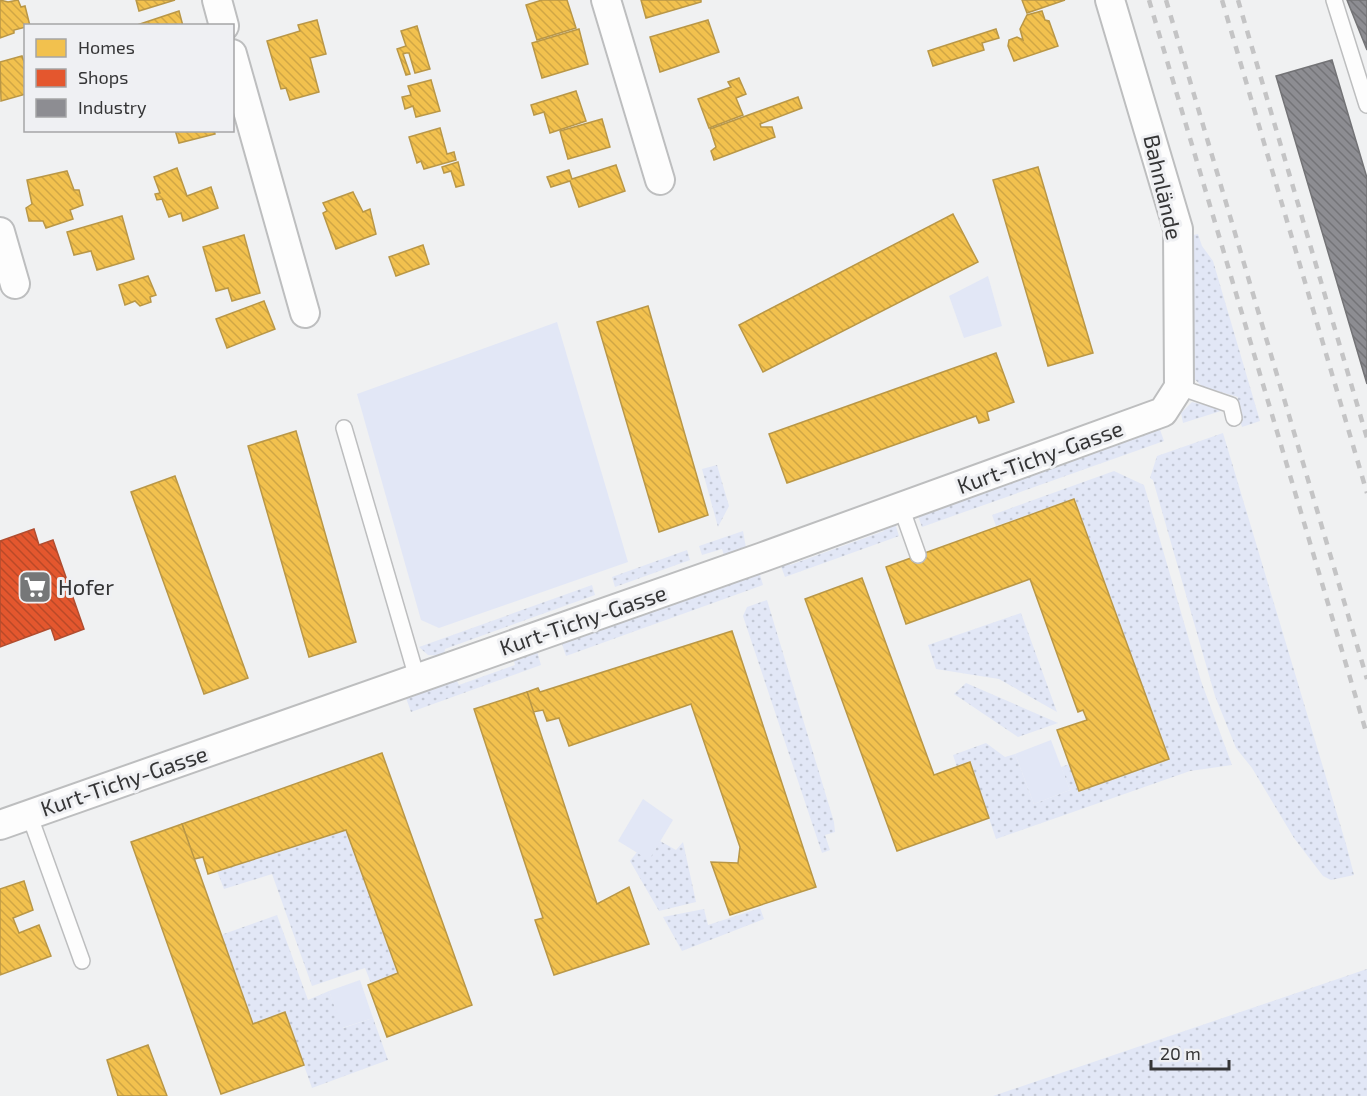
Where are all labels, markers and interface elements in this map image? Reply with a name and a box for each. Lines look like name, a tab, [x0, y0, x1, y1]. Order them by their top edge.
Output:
legend	[24, 24, 234, 132]
text: Homes	[78, 36, 135, 58]
text: Shops	[78, 66, 128, 88]
text: Industry	[78, 96, 147, 118]
street label: Bahnlände	[1139, 132, 1189, 242]
street label: Kurt-Tichy-Gasse	[953, 414, 1126, 498]
supermarket icon: Hofer	[17, 569, 53, 605]
place label: Hofer	[58, 573, 114, 599]
street label: Kurt-Tichy-Gasse	[496, 578, 669, 660]
street label: Kurt-Tichy-Gasse	[37, 739, 210, 821]
scale bar	[1151, 1033, 1229, 1071]
text: 20 m	[1160, 1042, 1201, 1064]

